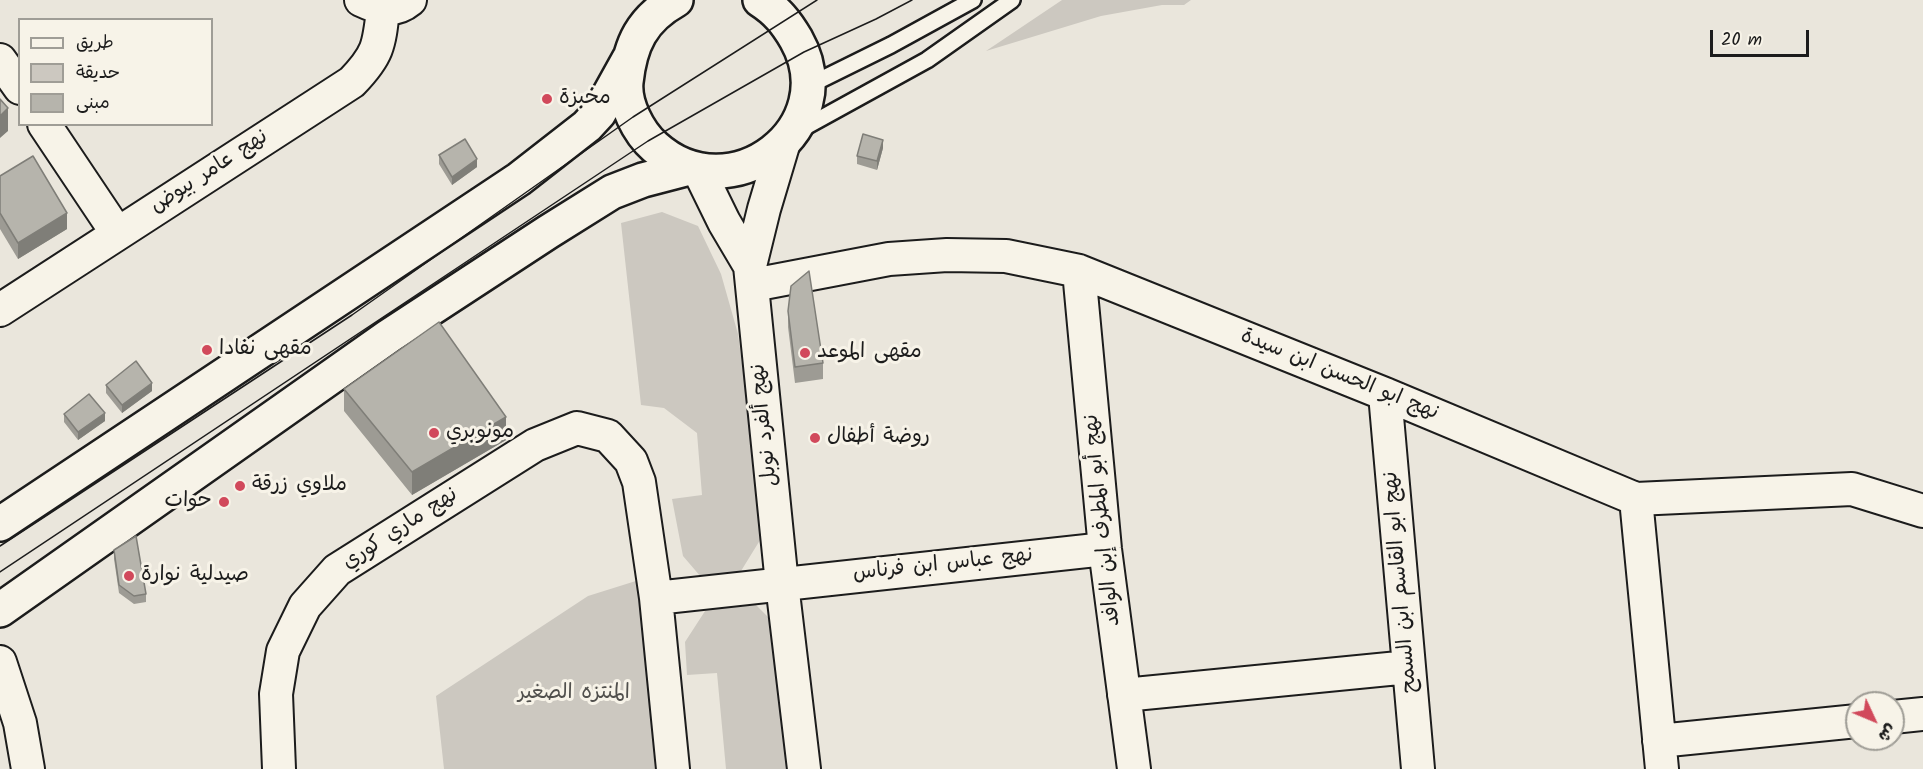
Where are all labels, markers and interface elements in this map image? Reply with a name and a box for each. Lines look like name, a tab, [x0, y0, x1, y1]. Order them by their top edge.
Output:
legend	[18, 18, 213, 126]
scale bar	[1713, 18, 1812, 56]
text: 20 m	[1721, 26, 1762, 55]
text: طريق	[76, 29, 114, 58]
text: حديقة	[76, 59, 120, 88]
place label: مخبزة	[559, 86, 611, 112]
text: مبنى	[76, 89, 110, 118]
marker: مخبزة	[540, 92, 554, 106]
street label: نهج عامر بيوض	[146, 126, 274, 220]
street label: نهج ابو الحسن ابن سيدة	[1236, 325, 1442, 427]
place label: مقهى نفادا	[219, 337, 312, 363]
place label: مقهى الموعد	[817, 340, 922, 366]
marker: مقهى نفادا	[200, 343, 214, 357]
marker: مقهى الموعد	[798, 346, 812, 360]
street label: نهج ألفرد نوبل	[747, 362, 785, 488]
street label: نهج أبو المطرف إبن الوافد	[1080, 413, 1128, 627]
place label: مونوبري	[446, 420, 514, 446]
place label: روضة أطفال	[827, 425, 930, 451]
marker: مونوبري	[427, 426, 441, 440]
marker: روضة أطفال	[808, 431, 822, 445]
street label: نهج ابو القاسم ابن السمح	[1380, 470, 1424, 694]
place label: ملاوي زرقة	[252, 473, 347, 499]
marker: ملاوي زرقة	[233, 479, 247, 493]
street label: نهج ماري كوري	[339, 483, 463, 577]
place label: حوات	[164, 489, 212, 515]
marker: حوات	[217, 495, 231, 509]
street label: نهج عباس ابن فرناس	[852, 544, 1034, 588]
place label: صيدلية نوارة	[141, 563, 249, 589]
marker: صيدلية نوارة	[122, 569, 136, 583]
park label: المنتزه الصغير	[518, 681, 630, 707]
north arrow	[1845, 691, 1905, 751]
text: ش	[1872, 717, 1902, 747]

